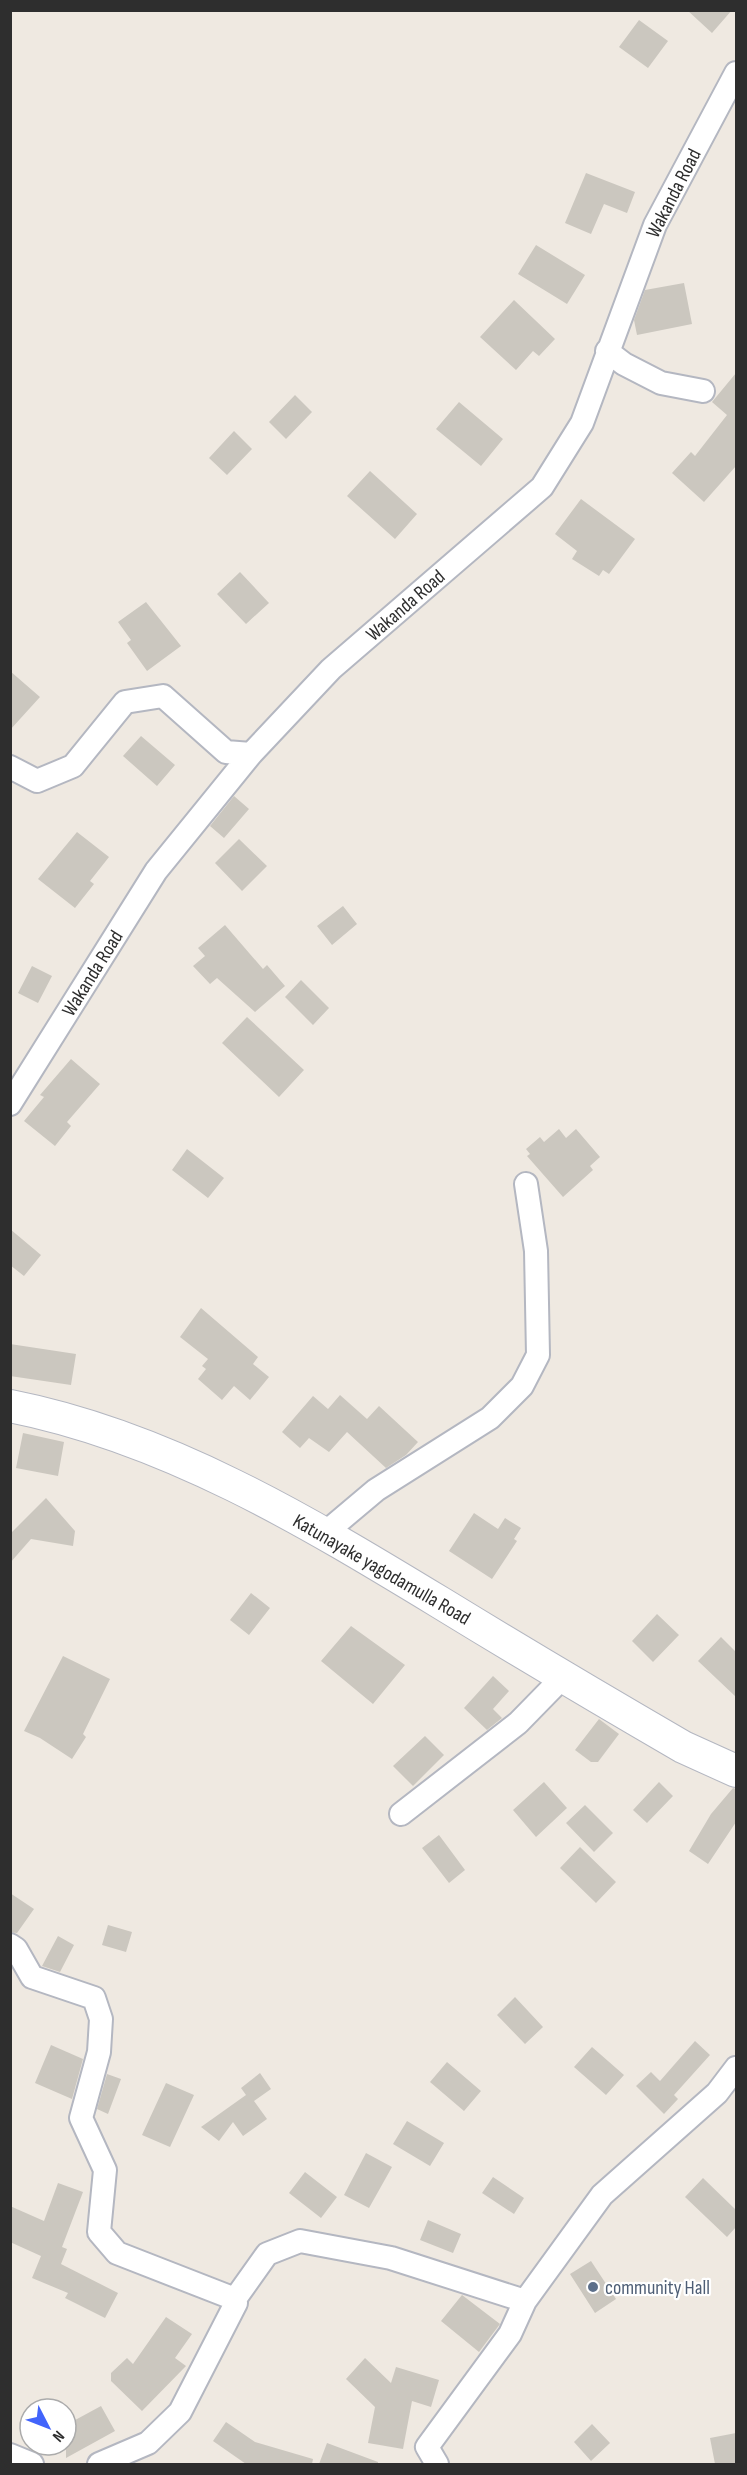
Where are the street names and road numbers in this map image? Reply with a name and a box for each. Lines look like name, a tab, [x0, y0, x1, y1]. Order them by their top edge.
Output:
street label: Wakanda Road	[641, 145, 707, 242]
street label: Wakanda Road	[361, 565, 450, 647]
street label: Wakanda Road	[57, 926, 129, 1021]
street label: Katunayake yagodamulla Road	[288, 1509, 475, 1631]

